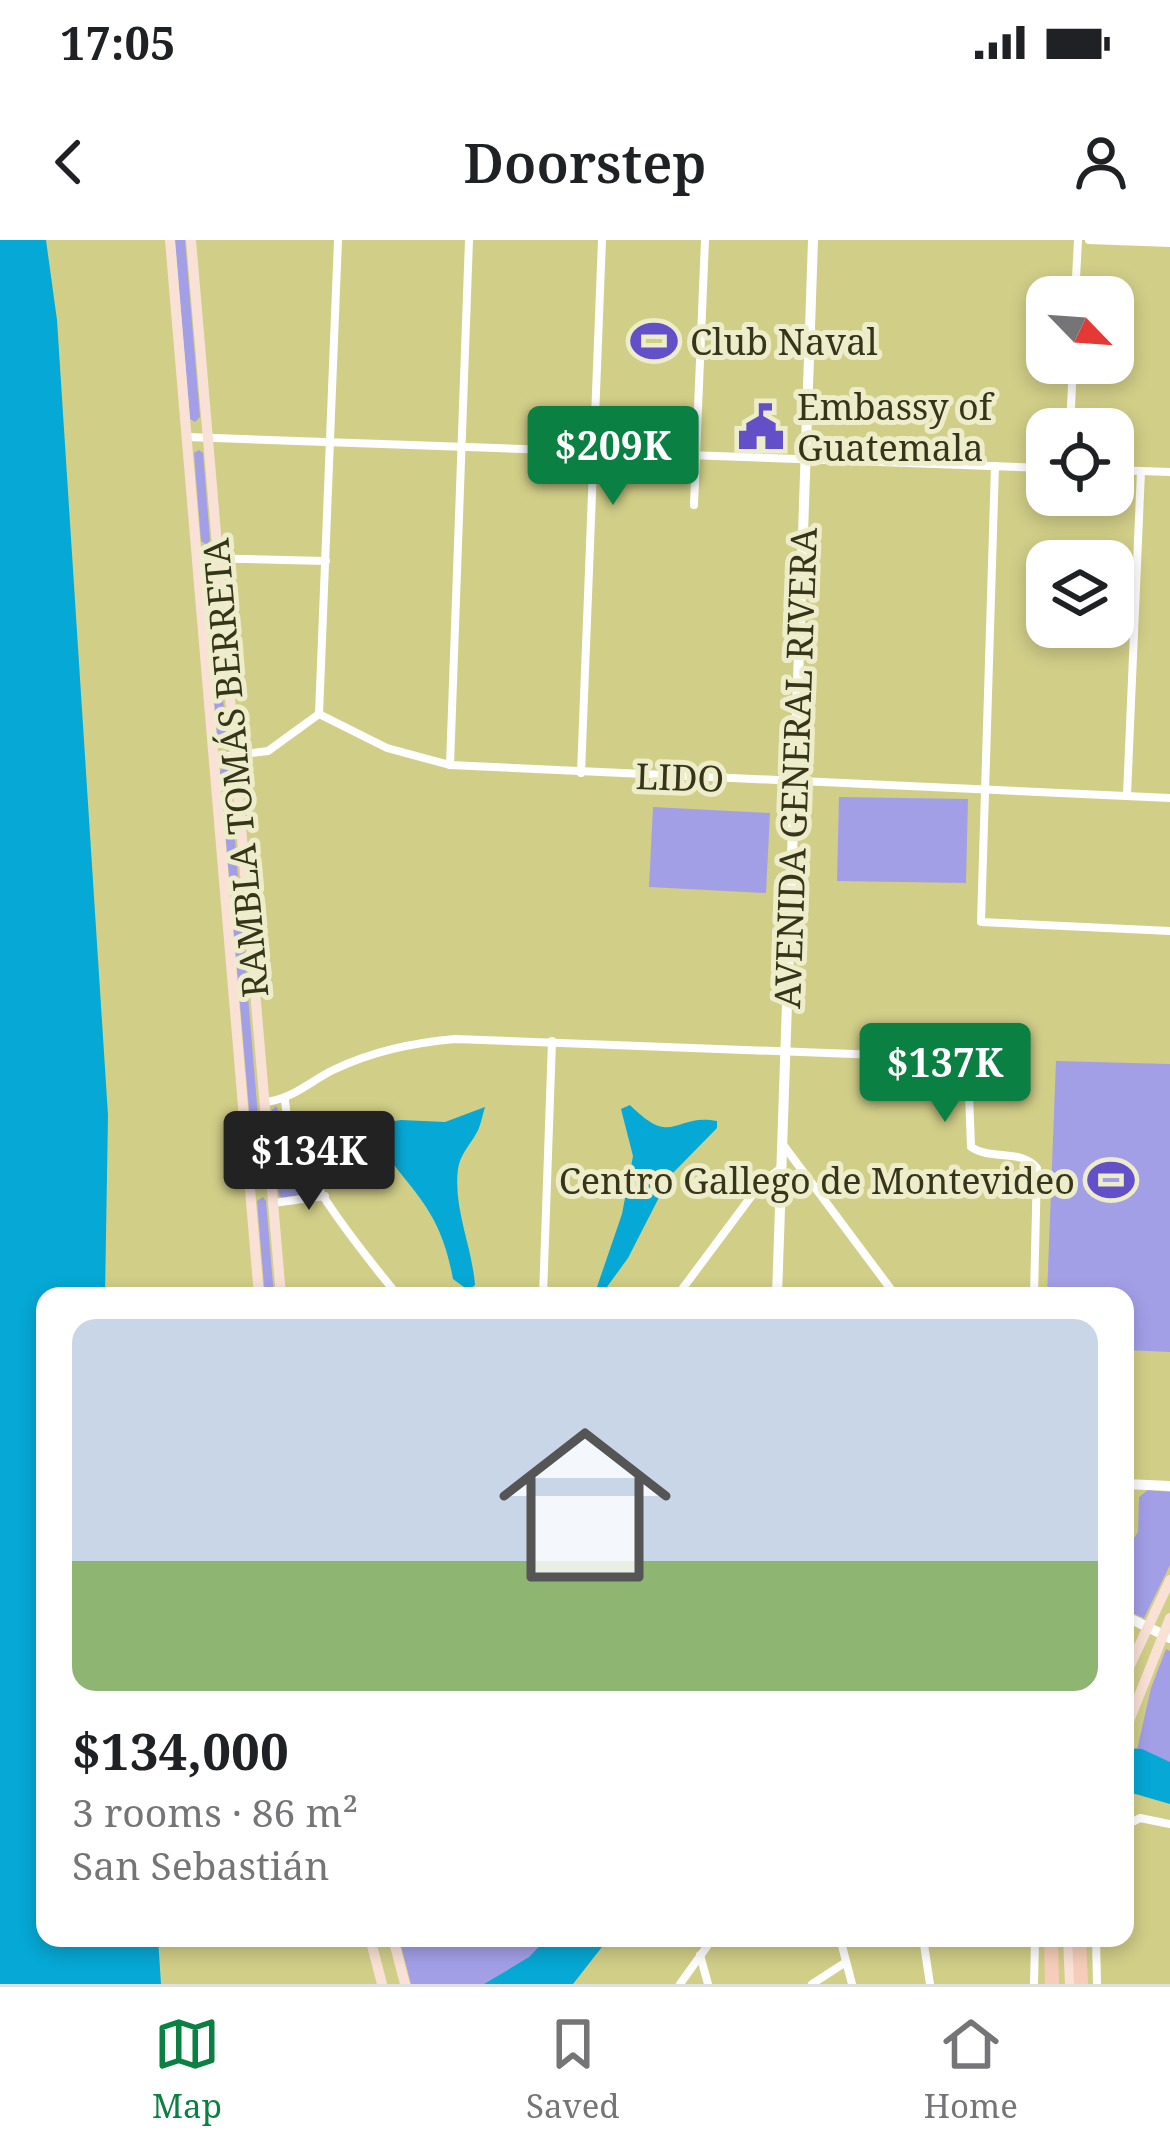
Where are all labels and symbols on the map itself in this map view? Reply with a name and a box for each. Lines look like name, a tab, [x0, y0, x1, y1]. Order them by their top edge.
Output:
north arrow	[1026, 276, 1134, 384]
sports icon: Club Naval	[629, 316, 679, 366]
place label: Club Naval	[690, 317, 878, 366]
place label: Embassy of Guatemala	[797, 382, 995, 472]
public building icon: Embassy of Guatemala	[736, 402, 786, 452]
pin: $209K	[529, 406, 697, 508]
street label: AVENIDA GENERAL RIVERA	[762, 526, 828, 1009]
street label: RAMBLA TOMÁS BERRETA	[190, 536, 279, 1000]
street label: LIDO	[635, 751, 725, 803]
pin: $137K	[861, 1023, 1029, 1125]
pin: $134K	[225, 1111, 393, 1213]
sports icon: Centro Gallego de Montevideo	[1086, 1155, 1136, 1205]
place label: Centro Gallego de Montevideo	[559, 1156, 1075, 1205]

